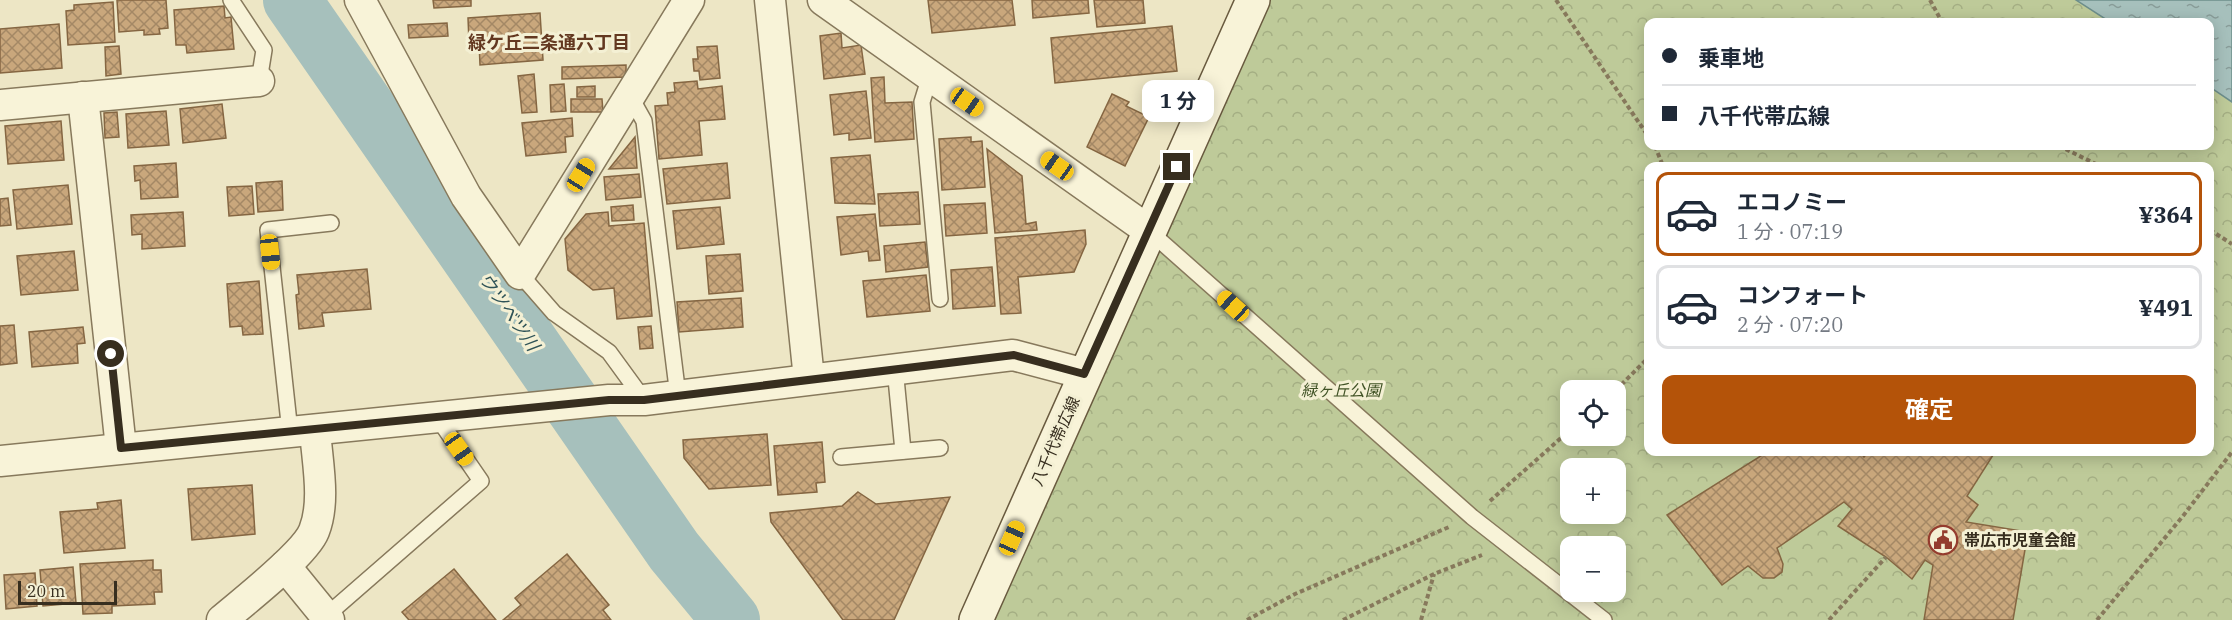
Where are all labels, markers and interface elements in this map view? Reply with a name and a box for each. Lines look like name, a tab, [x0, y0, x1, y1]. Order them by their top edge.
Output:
district label: 緑ケ丘二条通六丁目	[468, 31, 630, 54]
text: 乗車地	[1698, 43, 1764, 72]
callout: 1 分	[1141, 80, 1213, 122]
car	[947, 84, 987, 120]
text: 1 分	[1160, 87, 1196, 114]
text: 八千代帯広線	[1698, 101, 1830, 130]
car	[1037, 148, 1077, 184]
route end	[1163, 153, 1190, 180]
car	[564, 155, 598, 195]
icon: car	[1665, 187, 1719, 241]
text: エコノミー	[1737, 187, 1847, 216]
text: ¥364	[2138, 200, 2193, 229]
text: 1 分 · 07:19	[1737, 218, 1843, 245]
car	[259, 233, 281, 271]
water label: ウツベツ川	[474, 268, 546, 357]
icon: car	[1665, 280, 1719, 334]
text: コンフォート	[1737, 280, 1868, 309]
car	[1214, 287, 1252, 325]
text: ¥491	[2138, 293, 2193, 322]
text: 2 分 · 07:20	[1737, 311, 1843, 338]
route start	[97, 340, 124, 367]
button: 確定	[1662, 375, 2196, 444]
park label: 緑ヶ丘公園	[1301, 380, 1383, 400]
map controls	[1560, 380, 1626, 602]
button: locate	[1560, 380, 1626, 446]
street label: 八千代帯広線	[1026, 393, 1084, 489]
car	[441, 429, 477, 469]
button: +	[1560, 458, 1626, 524]
car	[996, 518, 1028, 558]
public building icon: 帯広市児童会館	[1927, 524, 1959, 556]
place label: 帯広市児童会館	[1964, 530, 2076, 550]
button: −	[1560, 536, 1626, 602]
scale bar	[18, 578, 117, 606]
text: 20 m	[27, 581, 65, 601]

